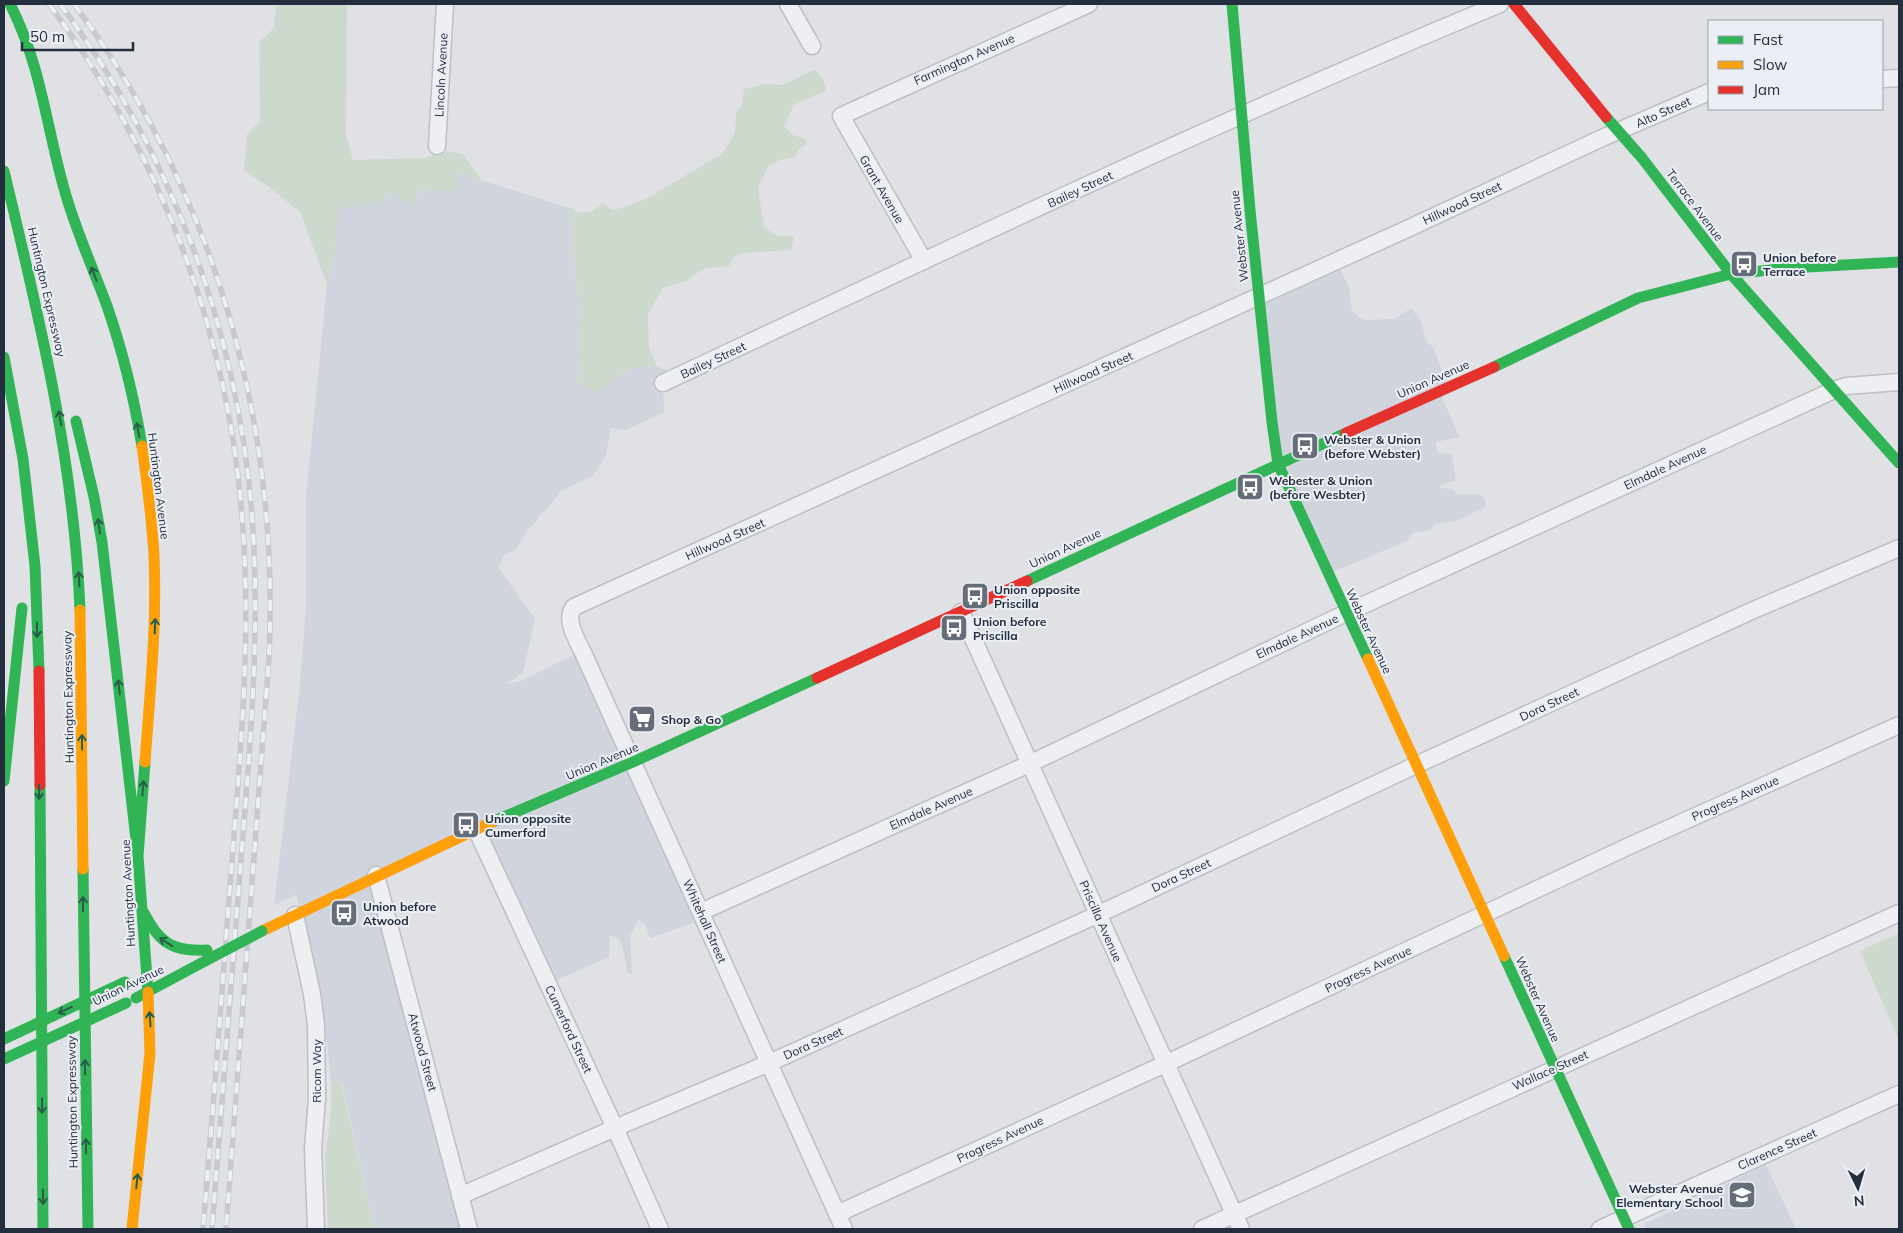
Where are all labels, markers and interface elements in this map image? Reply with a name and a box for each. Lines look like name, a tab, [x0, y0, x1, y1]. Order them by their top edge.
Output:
scale bar	[22, 20, 134, 52]
legend	[1708, 20, 1883, 110]
text: 50 m	[30, 27, 65, 46]
street label: Farmington Avenue	[911, 30, 1017, 88]
text: Fast	[1753, 30, 1783, 49]
street label: Lincoln Avenue	[431, 33, 451, 117]
text: Slow	[1753, 55, 1787, 74]
text: Jam	[1753, 80, 1780, 99]
street label: Alto Street	[1633, 93, 1693, 131]
street label: Grant Avenue	[856, 152, 908, 226]
street label: Terrace Avenue	[1663, 166, 1727, 244]
street label: Bailey Street	[1045, 167, 1115, 211]
street label: Hillwood Street	[1420, 178, 1504, 228]
street label: Webster Avenue	[1227, 189, 1251, 283]
street label: Huntington Expressway	[25, 226, 69, 359]
bus stop icon: Union before Terrace	[1729, 249, 1759, 279]
place label: Union before Terrace	[1763, 250, 1837, 279]
one-way arrow	[89, 267, 99, 282]
street label: Bailey Street	[678, 338, 748, 382]
street label: Hillwood Street	[1051, 348, 1135, 396]
street label: Union Avenue	[1395, 356, 1471, 402]
one-way arrow	[54, 410, 64, 426]
one-way arrow	[133, 422, 142, 438]
bus stop icon: Webster & Union (before Webster)	[1290, 431, 1320, 461]
street label: Huntington Avenue	[145, 432, 173, 540]
place label: Webster & Union (before Webster)	[1324, 432, 1421, 461]
street label: Elmdale Avenue	[1621, 441, 1709, 493]
bus stop icon: Webester & Union (before Wesbter)	[1235, 472, 1265, 502]
place label: Webester & Union (before Wesbter)	[1269, 473, 1372, 502]
street label: Hillwood Street	[683, 515, 767, 563]
one-way arrow	[94, 518, 104, 534]
street label: Union Avenue	[1027, 525, 1103, 571]
one-way arrow	[74, 572, 83, 588]
bus stop icon: Union opposite Priscilla	[960, 581, 990, 611]
place label: Union opposite Priscilla	[994, 582, 1081, 611]
street label: Webster Avenue	[1343, 586, 1395, 676]
street label: Elmdale Avenue	[1253, 610, 1341, 662]
bus stop icon: Union before Priscilla	[939, 613, 969, 643]
place label: Union before Priscilla	[973, 614, 1047, 643]
one-way arrow	[150, 619, 160, 635]
one-way arrow	[33, 621, 42, 637]
street label: Huntington Expressway	[59, 630, 77, 763]
one-way arrow	[114, 680, 124, 696]
street label: Dora Street	[1517, 684, 1581, 724]
supermarket icon: Shop & Go	[627, 704, 657, 734]
place label: Shop & Go	[661, 712, 721, 727]
one-way arrow	[77, 734, 87, 750]
street label: Union Avenue	[563, 739, 641, 783]
street label: Progress Avenue	[1689, 772, 1781, 824]
one-way arrow	[138, 781, 148, 797]
street label: Elmdale Avenue	[887, 783, 975, 833]
one-way arrow	[35, 784, 44, 800]
bus stop icon: Union opposite Cumerford	[451, 810, 481, 840]
place label: Union opposite Cumerford	[485, 811, 572, 840]
street label: Huntington Avenue	[118, 839, 138, 947]
street label: Dora Street	[1149, 855, 1213, 895]
street label: Whitehall Street	[680, 877, 730, 965]
street label: Priscilla Avenue	[1076, 878, 1126, 964]
one-way arrow	[79, 897, 88, 913]
bus stop icon: Union before Atwood	[329, 898, 359, 928]
place label: Union before Atwood	[363, 899, 437, 928]
one-way arrow	[159, 937, 173, 947]
street label: Progress Avenue	[1322, 942, 1414, 996]
street label: Webster Avenue	[1512, 954, 1564, 1044]
street label: Union Avenue	[90, 961, 166, 1009]
street label: Cumerford Street	[542, 983, 596, 1075]
one-way arrow	[58, 1006, 73, 1016]
one-way arrow	[145, 1011, 154, 1027]
street label: Atwood Street	[405, 1011, 441, 1093]
street label: Dora Street	[781, 1023, 845, 1063]
street label: Huntington Expressway	[63, 1035, 81, 1168]
street label: Ricom Way	[309, 1039, 324, 1103]
street label: Wallace Street	[1510, 1047, 1590, 1093]
one-way arrow	[80, 1060, 90, 1076]
one-way arrow	[37, 1097, 47, 1113]
street label: Progress Avenue	[954, 1112, 1046, 1166]
street label: Clarence Street	[1735, 1125, 1819, 1173]
one-way arrow	[81, 1138, 91, 1154]
north arrow	[1833, 1163, 1883, 1213]
one-way arrow	[132, 1173, 142, 1189]
school or university icon: Webster Avenue Elementary School	[1727, 1180, 1757, 1210]
place label: Webster Avenue Elementary School	[1616, 1181, 1723, 1210]
one-way arrow	[38, 1188, 47, 1204]
text: N	[1853, 1192, 1865, 1210]

